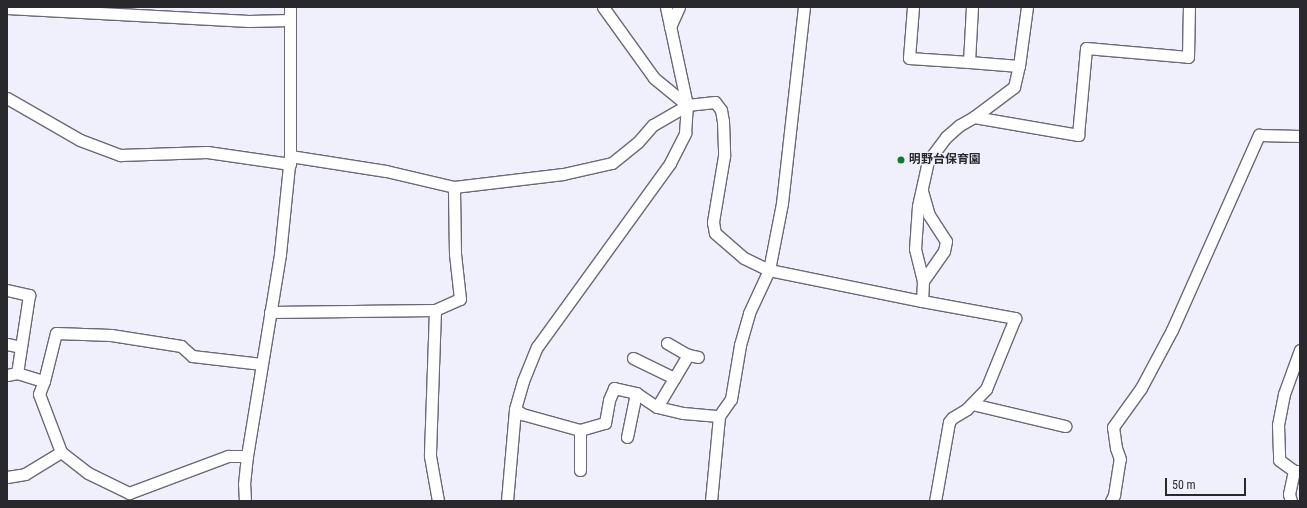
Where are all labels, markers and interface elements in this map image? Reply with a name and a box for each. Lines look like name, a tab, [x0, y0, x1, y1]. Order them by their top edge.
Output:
place label: 明野台保育園	[909, 153, 981, 167]
marker: 明野台保育園	[896, 155, 906, 165]
scale bar	[1167, 470, 1248, 496]
text: 50 m	[1172, 478, 1196, 492]

